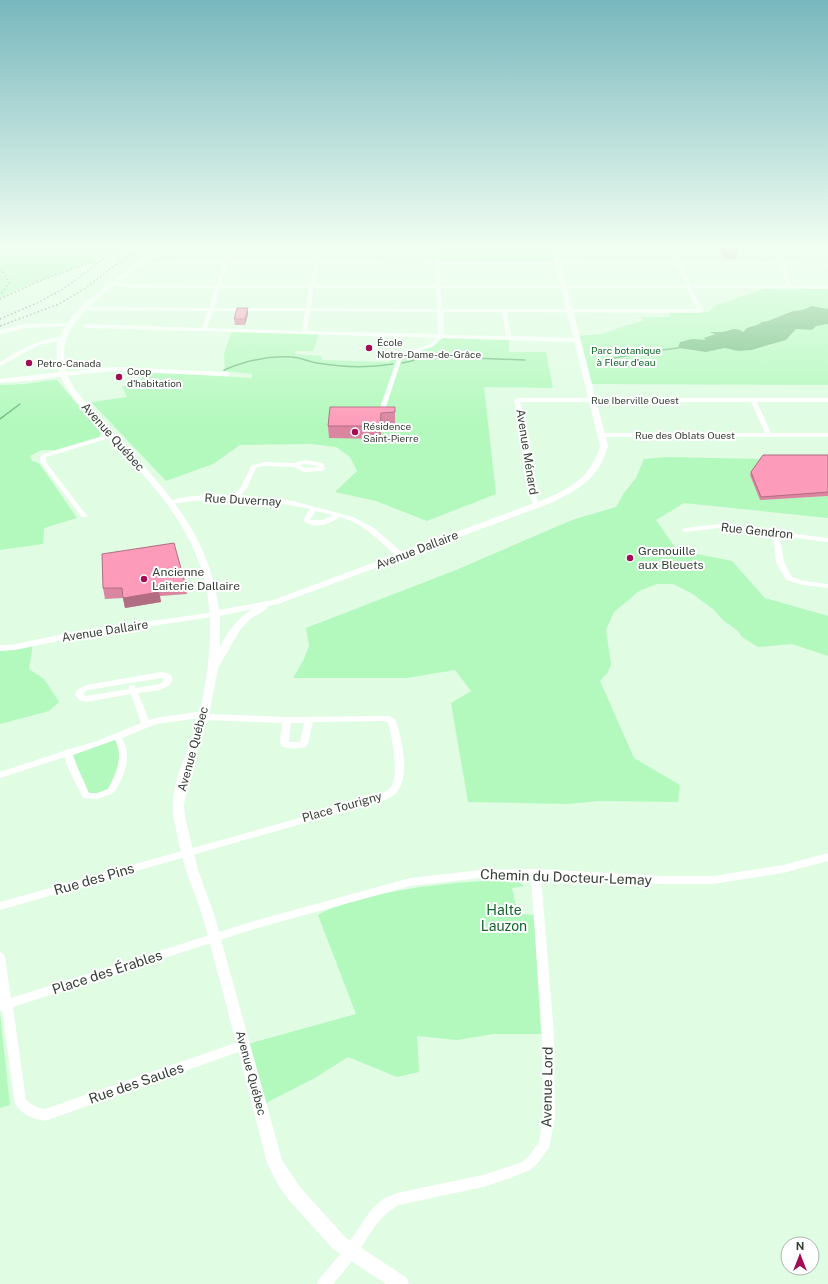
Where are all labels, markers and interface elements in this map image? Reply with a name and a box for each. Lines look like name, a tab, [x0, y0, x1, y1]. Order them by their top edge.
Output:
place label: École Notre-Dame-de-Grâce	[377, 336, 481, 360]
marker: École Notre-Dame-de-Grâce	[364, 343, 374, 353]
park label: Parc botanique à Fleur d'eau	[591, 344, 661, 368]
place label: Petro-Canada	[37, 357, 101, 369]
marker: Petro-Canada	[24, 358, 34, 368]
place label: Coop d'habitation	[127, 365, 182, 389]
marker: Coop d'habitation	[114, 372, 124, 382]
street label: Rue Iberville Ouest	[591, 394, 679, 406]
street label: Avenue Québec	[79, 400, 147, 474]
street label: Avenue Ménard	[513, 408, 541, 496]
place label: Résidence Saint-Pierre	[363, 420, 419, 444]
marker: Résidence Saint-Pierre	[350, 427, 360, 437]
street label: Rue des Oblats Ouest	[635, 429, 735, 441]
street label: Rue Duvernay	[204, 491, 282, 509]
street label: Rue Gendron	[720, 520, 794, 542]
street label: Avenue Dallaire	[374, 528, 460, 572]
place label: Grenouille aux Bleuets	[638, 544, 704, 572]
marker: Grenouille aux Bleuets	[625, 553, 635, 563]
place label: Ancienne Laiterie Dallaire	[152, 565, 240, 593]
marker: Ancienne Laiterie Dallaire	[139, 574, 149, 584]
street label: Avenue Dallaire	[61, 617, 149, 645]
street label: Avenue Québec	[175, 705, 211, 793]
street label: Place Tourigny	[301, 789, 384, 825]
street label: Rue des Pins	[52, 860, 136, 898]
street label: Chemin du Docteur-Lemay	[480, 866, 653, 888]
park label: Halte Lauzon	[481, 902, 527, 934]
street label: Place des Érables	[50, 946, 164, 997]
street label: Avenue Québec	[233, 1029, 269, 1117]
street label: Avenue Lord	[538, 1046, 556, 1128]
street label: Rue des Saules	[86, 1059, 186, 1107]
north arrow	[780, 1236, 820, 1276]
text: N	[796, 1240, 804, 1252]

